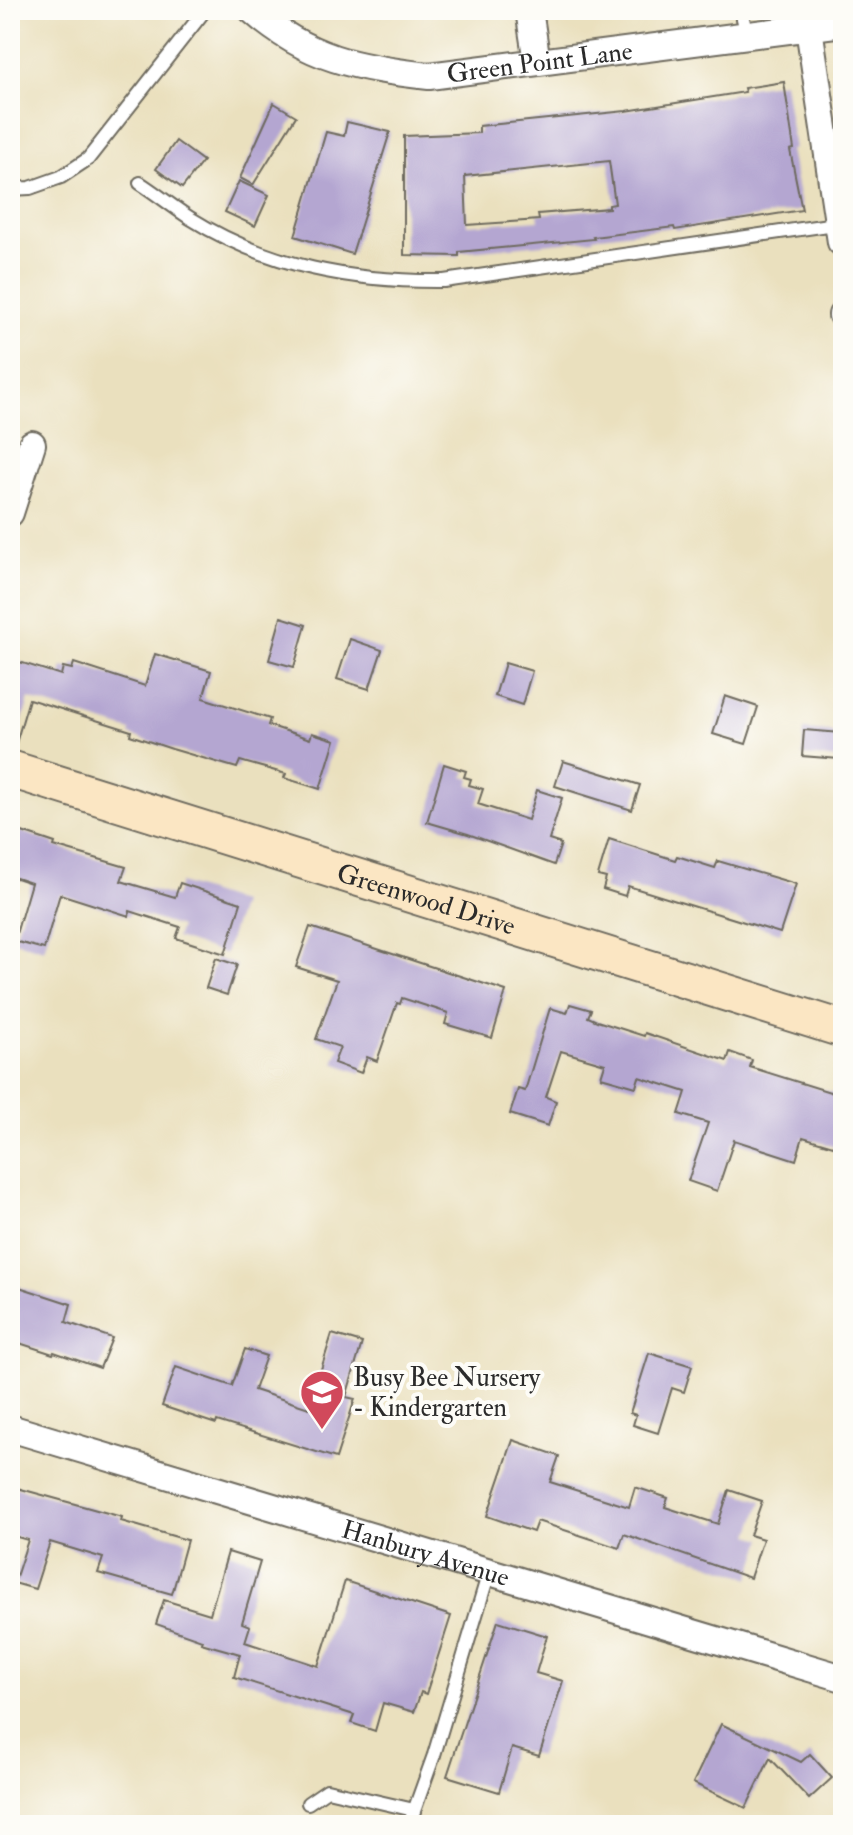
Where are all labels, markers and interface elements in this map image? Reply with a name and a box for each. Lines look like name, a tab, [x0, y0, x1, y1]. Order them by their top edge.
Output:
street label: Green Point Lane	[445, 35, 635, 91]
street label: Greenwood Drive	[333, 857, 519, 943]
place label: Busy Bee Nursery - Kindergarten	[353, 1362, 541, 1424]
school or university icon: Busy Bee Nursery - Kindergarten	[298, 1368, 346, 1431]
street label: Hanbury Avenue	[338, 1513, 513, 1594]

